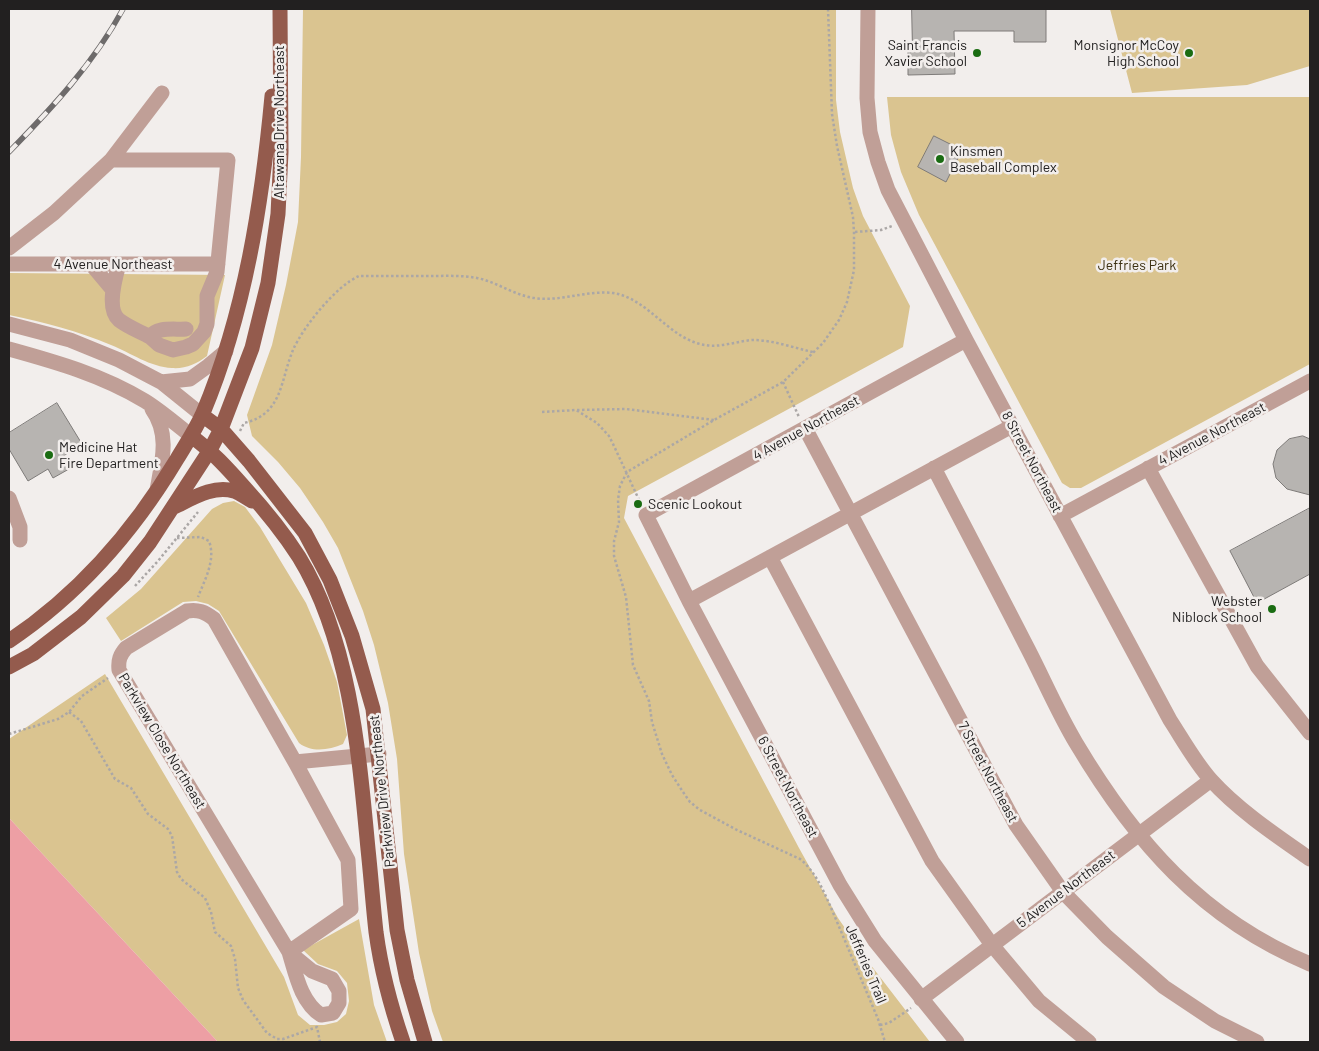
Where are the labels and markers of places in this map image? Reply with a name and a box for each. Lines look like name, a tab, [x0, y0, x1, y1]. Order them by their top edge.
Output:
place label: Saint Francis Xavier School	[885, 37, 967, 70]
place label: Monsignor McCoy High School	[1073, 37, 1179, 70]
marker: Saint Francis Xavier School	[971, 47, 983, 59]
marker: Monsignor McCoy High School	[1183, 47, 1195, 59]
place label: Kinsmen Baseball Complex	[950, 143, 1057, 176]
marker: Kinsmen Baseball Complex	[934, 153, 946, 165]
place label: Medicine Hat Fire Department	[59, 439, 159, 472]
marker: Medicine Hat Fire Department	[43, 449, 55, 461]
place label: Scenic Lookout	[648, 496, 742, 512]
marker: Scenic Lookout	[632, 498, 644, 510]
place label: Webster Niblock School	[1172, 593, 1262, 626]
marker: Webster Niblock School	[1266, 603, 1278, 615]

